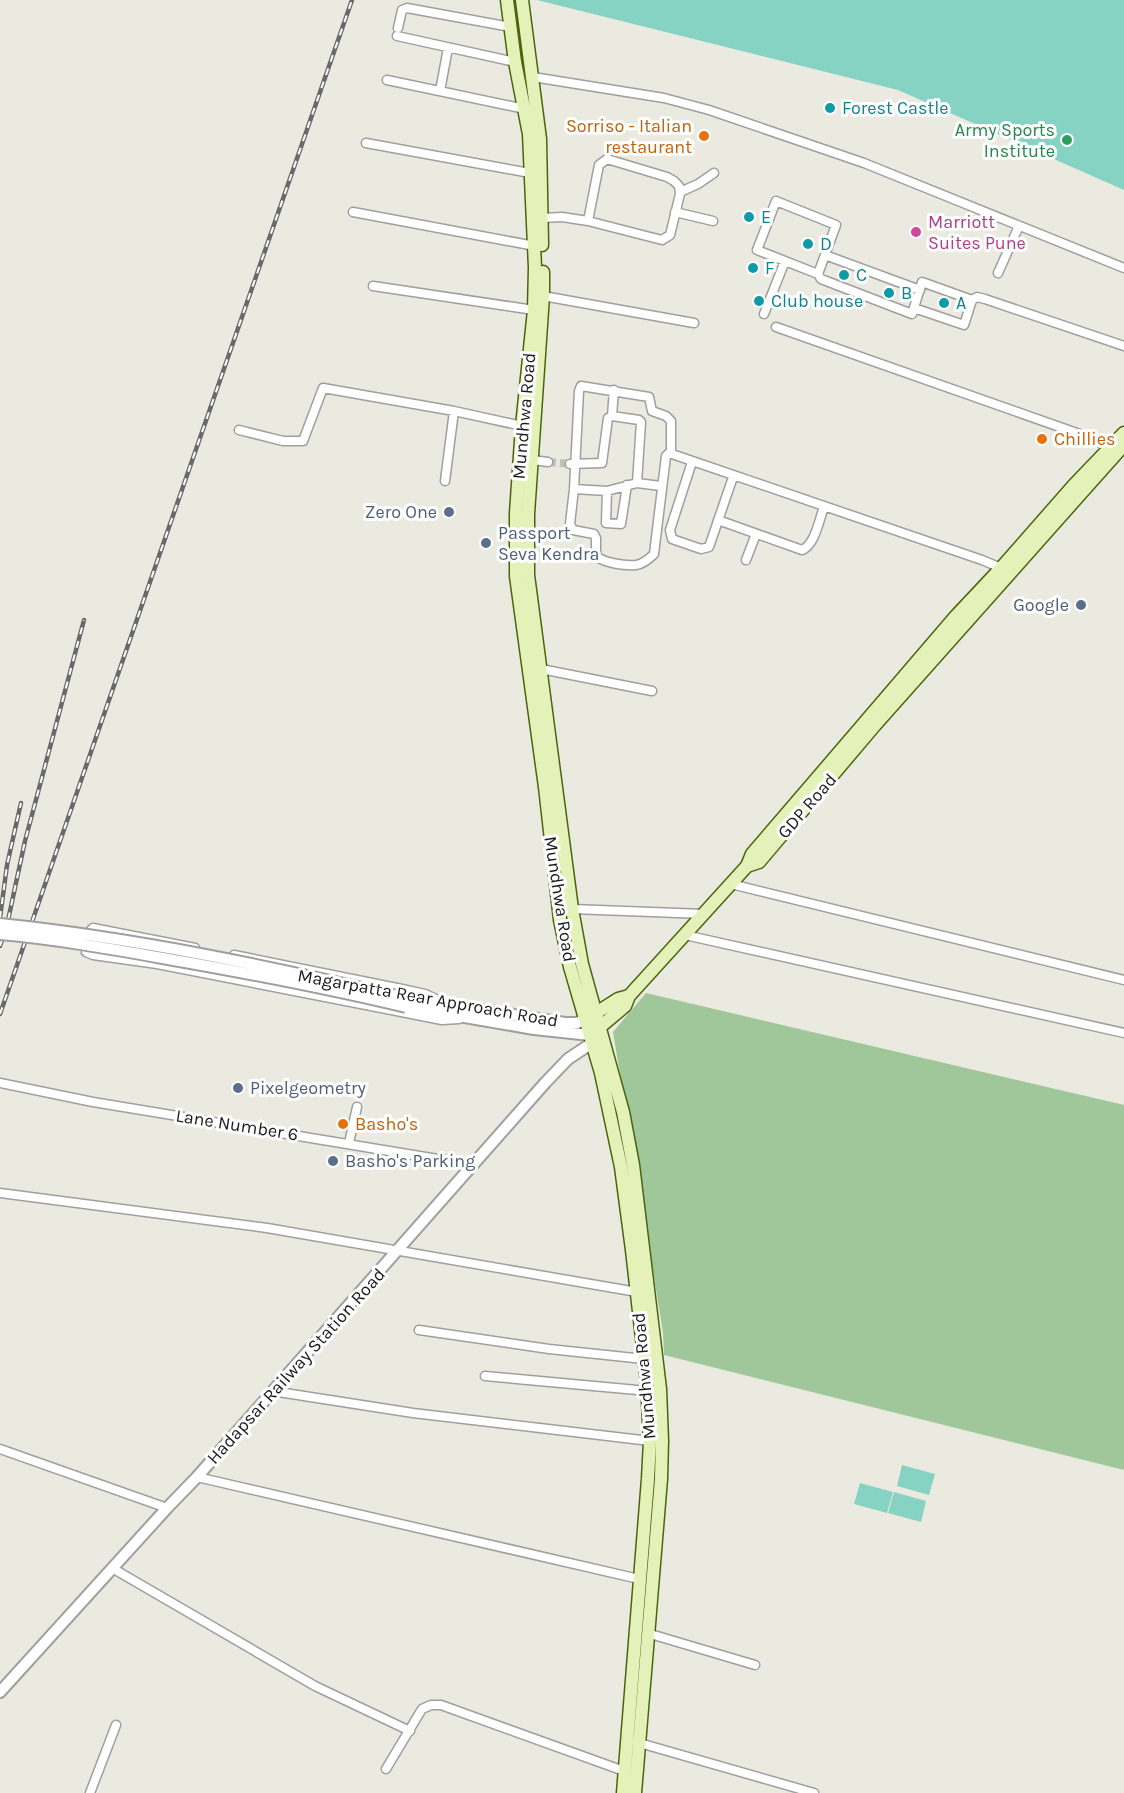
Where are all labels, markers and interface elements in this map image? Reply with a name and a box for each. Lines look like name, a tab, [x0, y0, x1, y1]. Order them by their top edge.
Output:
place label: Forest Castle	[842, 97, 948, 119]
marker: Forest Castle	[823, 101, 837, 115]
place label: Sorriso - Italian restaurant	[566, 115, 692, 158]
place label: Army Sports Institute	[955, 119, 1055, 162]
marker: Sorriso - Italian restaurant	[697, 129, 711, 143]
marker: Army Sports Institute	[1060, 133, 1074, 147]
place label: E	[761, 206, 771, 228]
marker: E	[742, 210, 756, 224]
place label: Marriott Suites Pune	[928, 211, 1026, 254]
marker: Marriott Suites Pune	[909, 225, 923, 239]
place label: D	[820, 233, 832, 255]
marker: D	[801, 237, 815, 251]
place label: F	[765, 257, 774, 279]
marker: F	[746, 261, 760, 275]
place label: C	[856, 264, 867, 286]
marker: C	[837, 268, 851, 282]
place label: B	[901, 282, 912, 304]
marker: B	[882, 286, 896, 300]
place label: Club house	[771, 290, 863, 312]
place label: A	[956, 292, 966, 314]
marker: Club house	[752, 294, 766, 308]
marker: A	[937, 296, 951, 310]
street label: Mundhwa Road	[507, 352, 541, 480]
place label: Chillies	[1054, 428, 1115, 450]
marker: Chillies	[1035, 432, 1049, 446]
place label: Zero One	[365, 501, 437, 523]
marker: Zero One	[442, 505, 456, 519]
place label: Passport Seva Kendra	[498, 522, 599, 565]
marker: Passport Seva Kendra	[479, 536, 493, 550]
place label: Google	[1013, 594, 1069, 616]
marker: Google	[1074, 598, 1088, 612]
street label: GDP Road	[773, 769, 841, 843]
street label: Mundhwa Road	[539, 834, 581, 964]
street label: Magarpatta Rear Approach Road	[296, 964, 560, 1032]
place label: Pixelgeometry	[250, 1077, 366, 1099]
marker: Pixelgeometry	[231, 1081, 245, 1095]
street label: Lane Number 6	[174, 1104, 300, 1146]
place label: Basho's	[355, 1113, 418, 1135]
marker: Basho's	[336, 1117, 350, 1131]
place label: Basho's Parking	[345, 1150, 475, 1172]
marker: Basho's Parking	[326, 1154, 340, 1168]
street label: Hadapsar Railway Station Road	[202, 1263, 390, 1469]
street label: Mundhwa Road	[627, 1312, 661, 1440]

